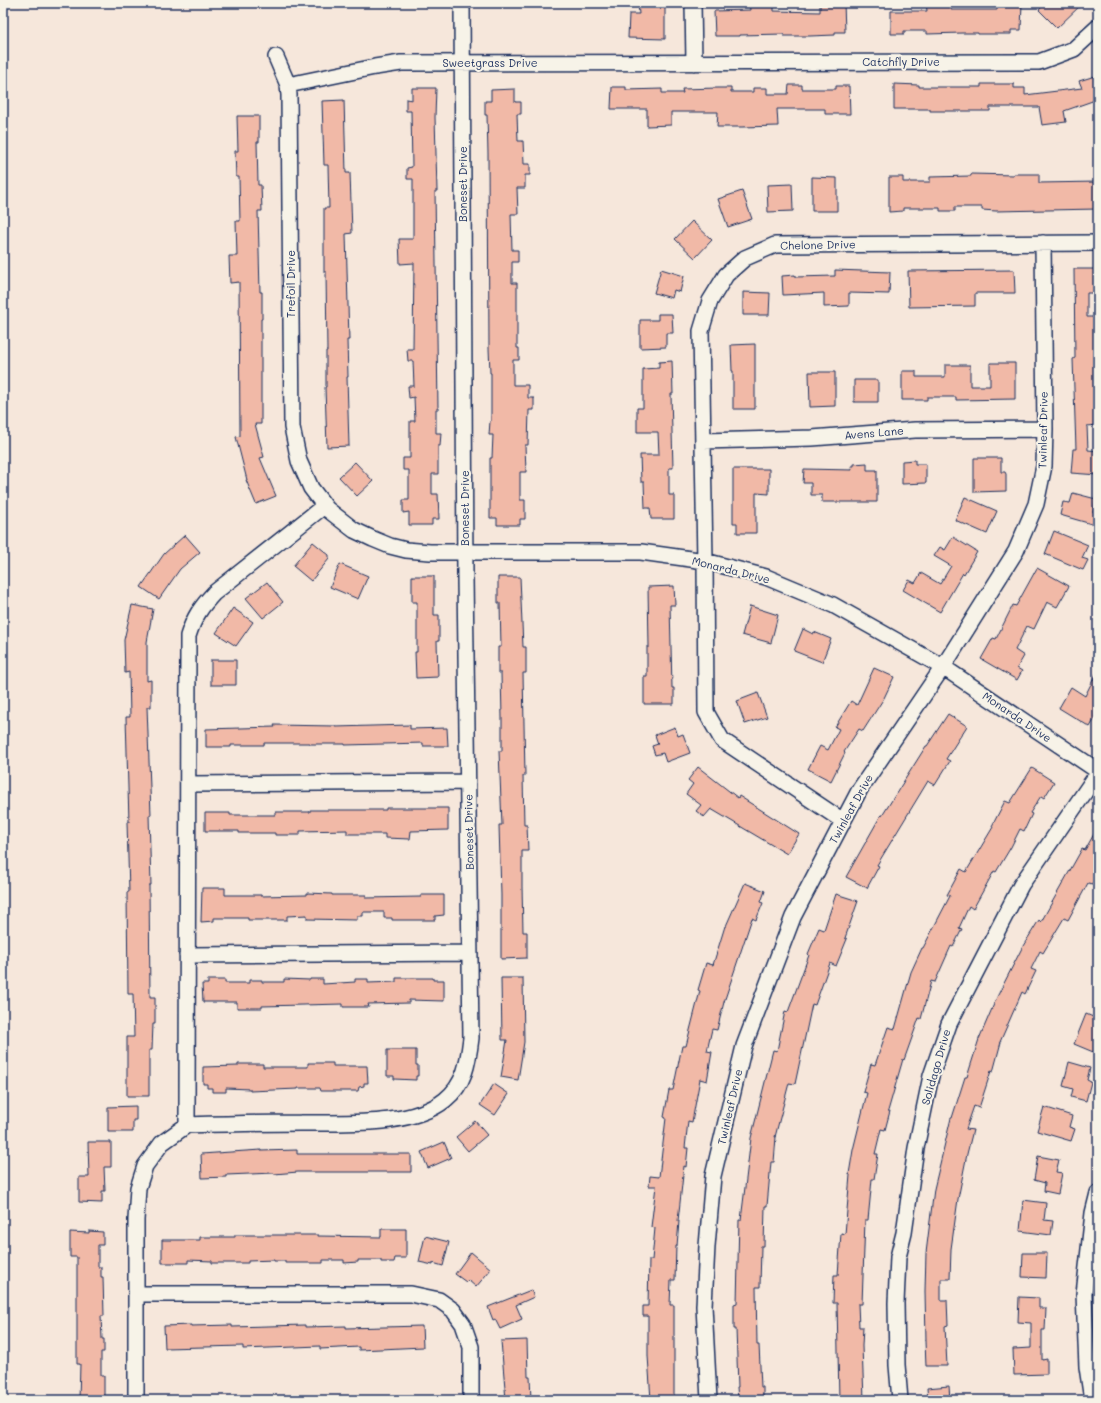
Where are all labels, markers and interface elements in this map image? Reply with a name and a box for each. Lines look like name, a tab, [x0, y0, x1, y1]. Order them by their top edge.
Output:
street label: Catchfly Drive	[862, 54, 940, 69]
street label: Sweetgrass Drive	[442, 55, 538, 70]
street label: Boneset Drive	[455, 146, 470, 222]
street label: Chelone Drive	[780, 236, 856, 253]
street label: Trefoil Drive	[283, 250, 298, 318]
street label: Twinleaf Drive	[1034, 391, 1051, 469]
street label: Avens Lane	[844, 422, 905, 443]
street label: Boneset Drive	[457, 470, 472, 546]
street label: Monarda Drive	[690, 553, 772, 587]
street label: Monarda Drive	[980, 688, 1055, 745]
street label: Twinleaf Drive	[825, 771, 876, 846]
street label: Boneset Drive	[460, 794, 477, 870]
street label: Solidago Drive	[918, 1027, 954, 1107]
street label: Twinleaf Drive	[713, 1067, 746, 1146]

